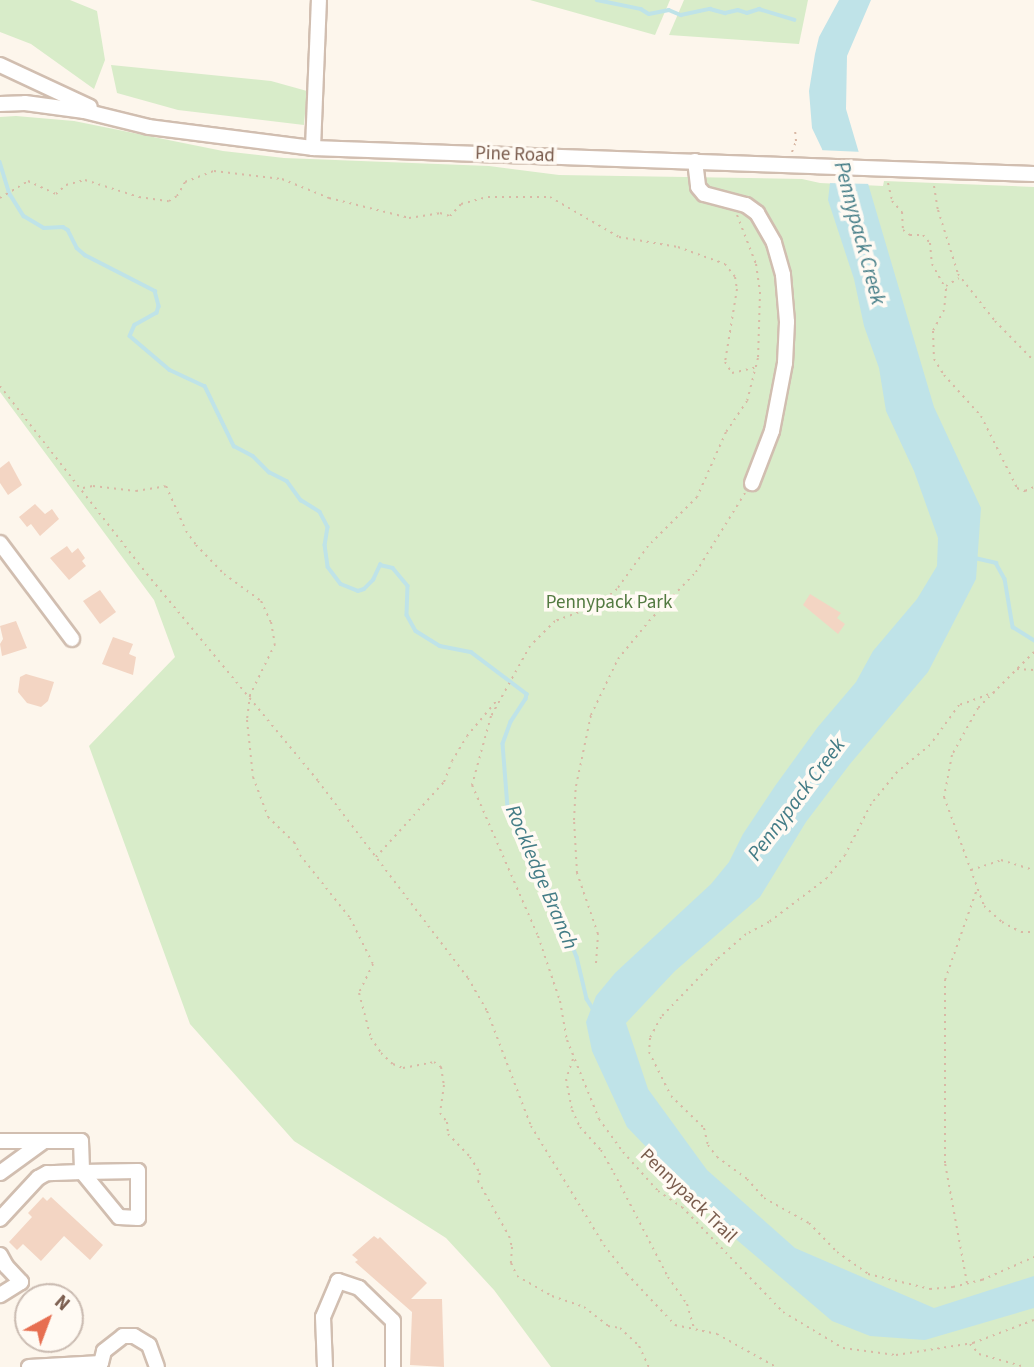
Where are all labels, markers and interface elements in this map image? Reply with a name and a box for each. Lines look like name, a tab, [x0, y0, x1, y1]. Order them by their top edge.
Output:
street label: Pine Road	[475, 142, 555, 168]
water label: Pennypack Creek	[829, 159, 891, 307]
park label: Pennypack Park	[546, 592, 672, 614]
water label: Pennypack Creek	[742, 733, 850, 865]
water label: Rockledge Branch	[500, 801, 584, 953]
street label: Pennypack Trail	[635, 1144, 741, 1248]
north arrow	[14, 1283, 84, 1353]
text: N	[48, 1289, 75, 1318]

